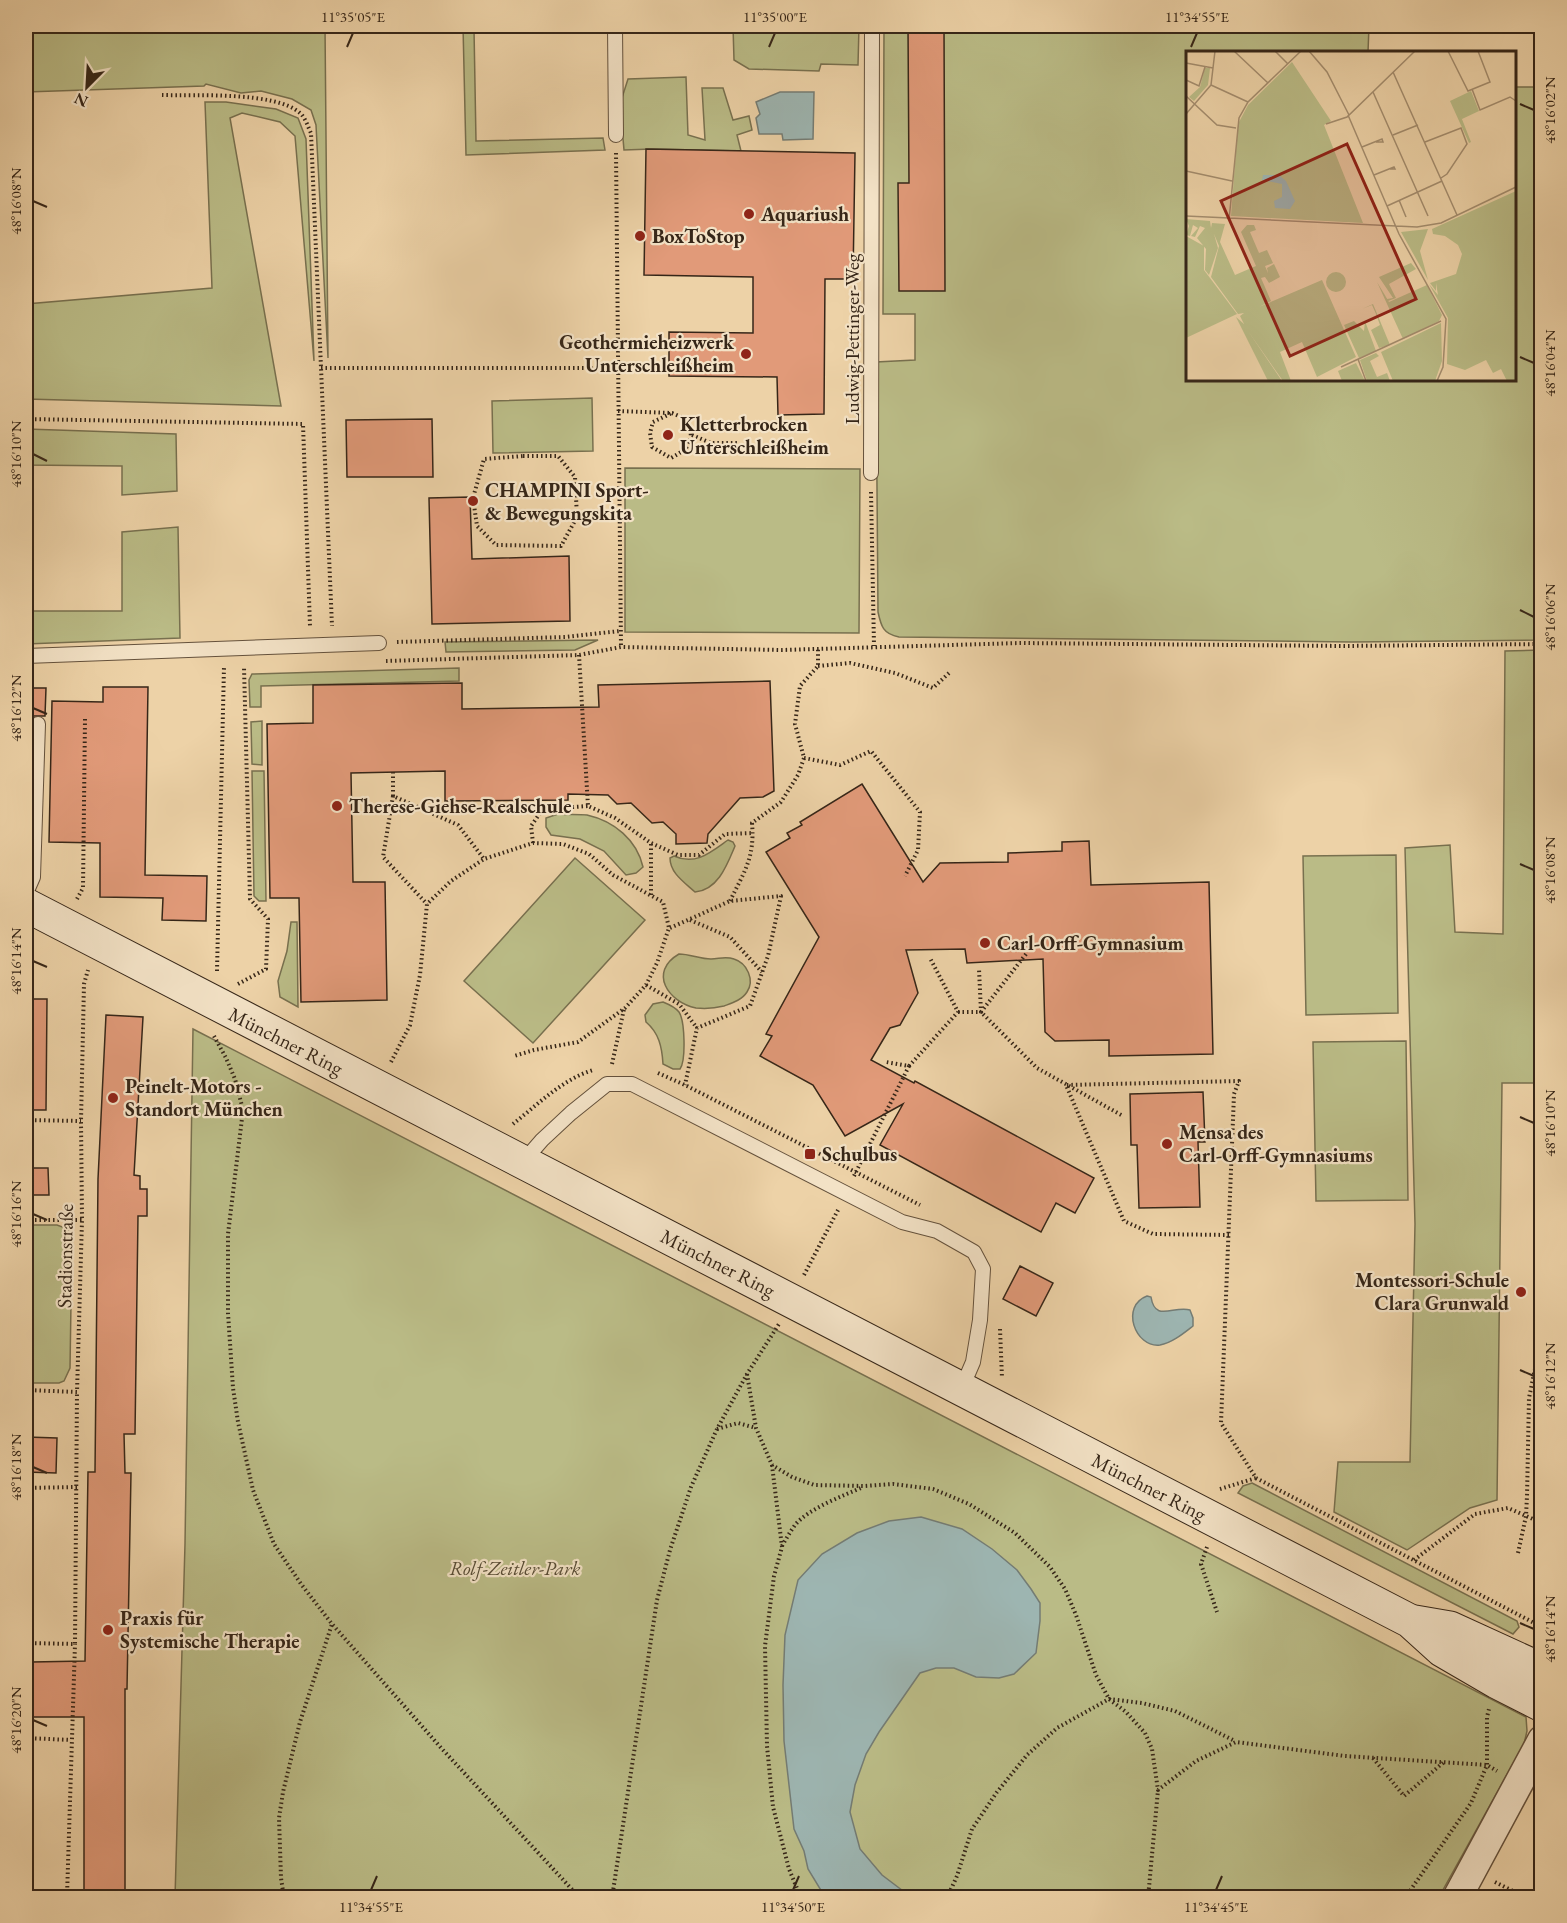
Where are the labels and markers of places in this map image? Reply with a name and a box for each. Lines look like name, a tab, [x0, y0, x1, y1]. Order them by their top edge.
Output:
place label: Aquariush	[760, 201, 849, 227]
marker: Aquariush	[742, 207, 756, 221]
place label: BoxToStop	[652, 223, 745, 249]
marker: BoxToStop	[633, 229, 647, 243]
place label: Geothermieheizwerk Unterschleißheim	[559, 329, 735, 378]
marker: Geothermieheizwerk Unterschleißheim	[739, 347, 753, 361]
place label: Kletterbrocken Unterschleißheim	[680, 411, 829, 460]
marker: Kletterbrocken Unterschleißheim	[661, 428, 675, 442]
place label: CHAMPINI Sport- & Bewegungskita	[485, 477, 649, 526]
marker: CHAMPINI Sport- & Bewegungskita	[466, 494, 480, 508]
place label: Therese-Giehse-Realschule	[349, 793, 571, 819]
marker: Therese-Giehse-Realschule	[330, 799, 344, 813]
place label: Carl-Orff-Gymnasium	[997, 930, 1184, 956]
marker: Carl-Orff-Gymnasium	[978, 936, 992, 950]
place label: Peinelt-Motors - Standort München	[125, 1073, 283, 1122]
marker: Peinelt-Motors - Standort München	[106, 1091, 120, 1105]
place label: Mensa des Carl-Orff-Gymnasiums	[1179, 1119, 1373, 1168]
marker: Mensa des Carl-Orff-Gymnasiums	[1160, 1137, 1174, 1151]
place label: Schulbus	[822, 1141, 897, 1167]
marker: Schulbus	[803, 1147, 817, 1161]
place label: Montessori-Schule Clara Grunwald	[1355, 1267, 1509, 1316]
marker: Montessori-Schule Clara Grunwald	[1514, 1285, 1528, 1299]
place label: Praxis für Systemische Therapie	[120, 1605, 300, 1654]
marker: Praxis für Systemische Therapie	[101, 1623, 115, 1637]

